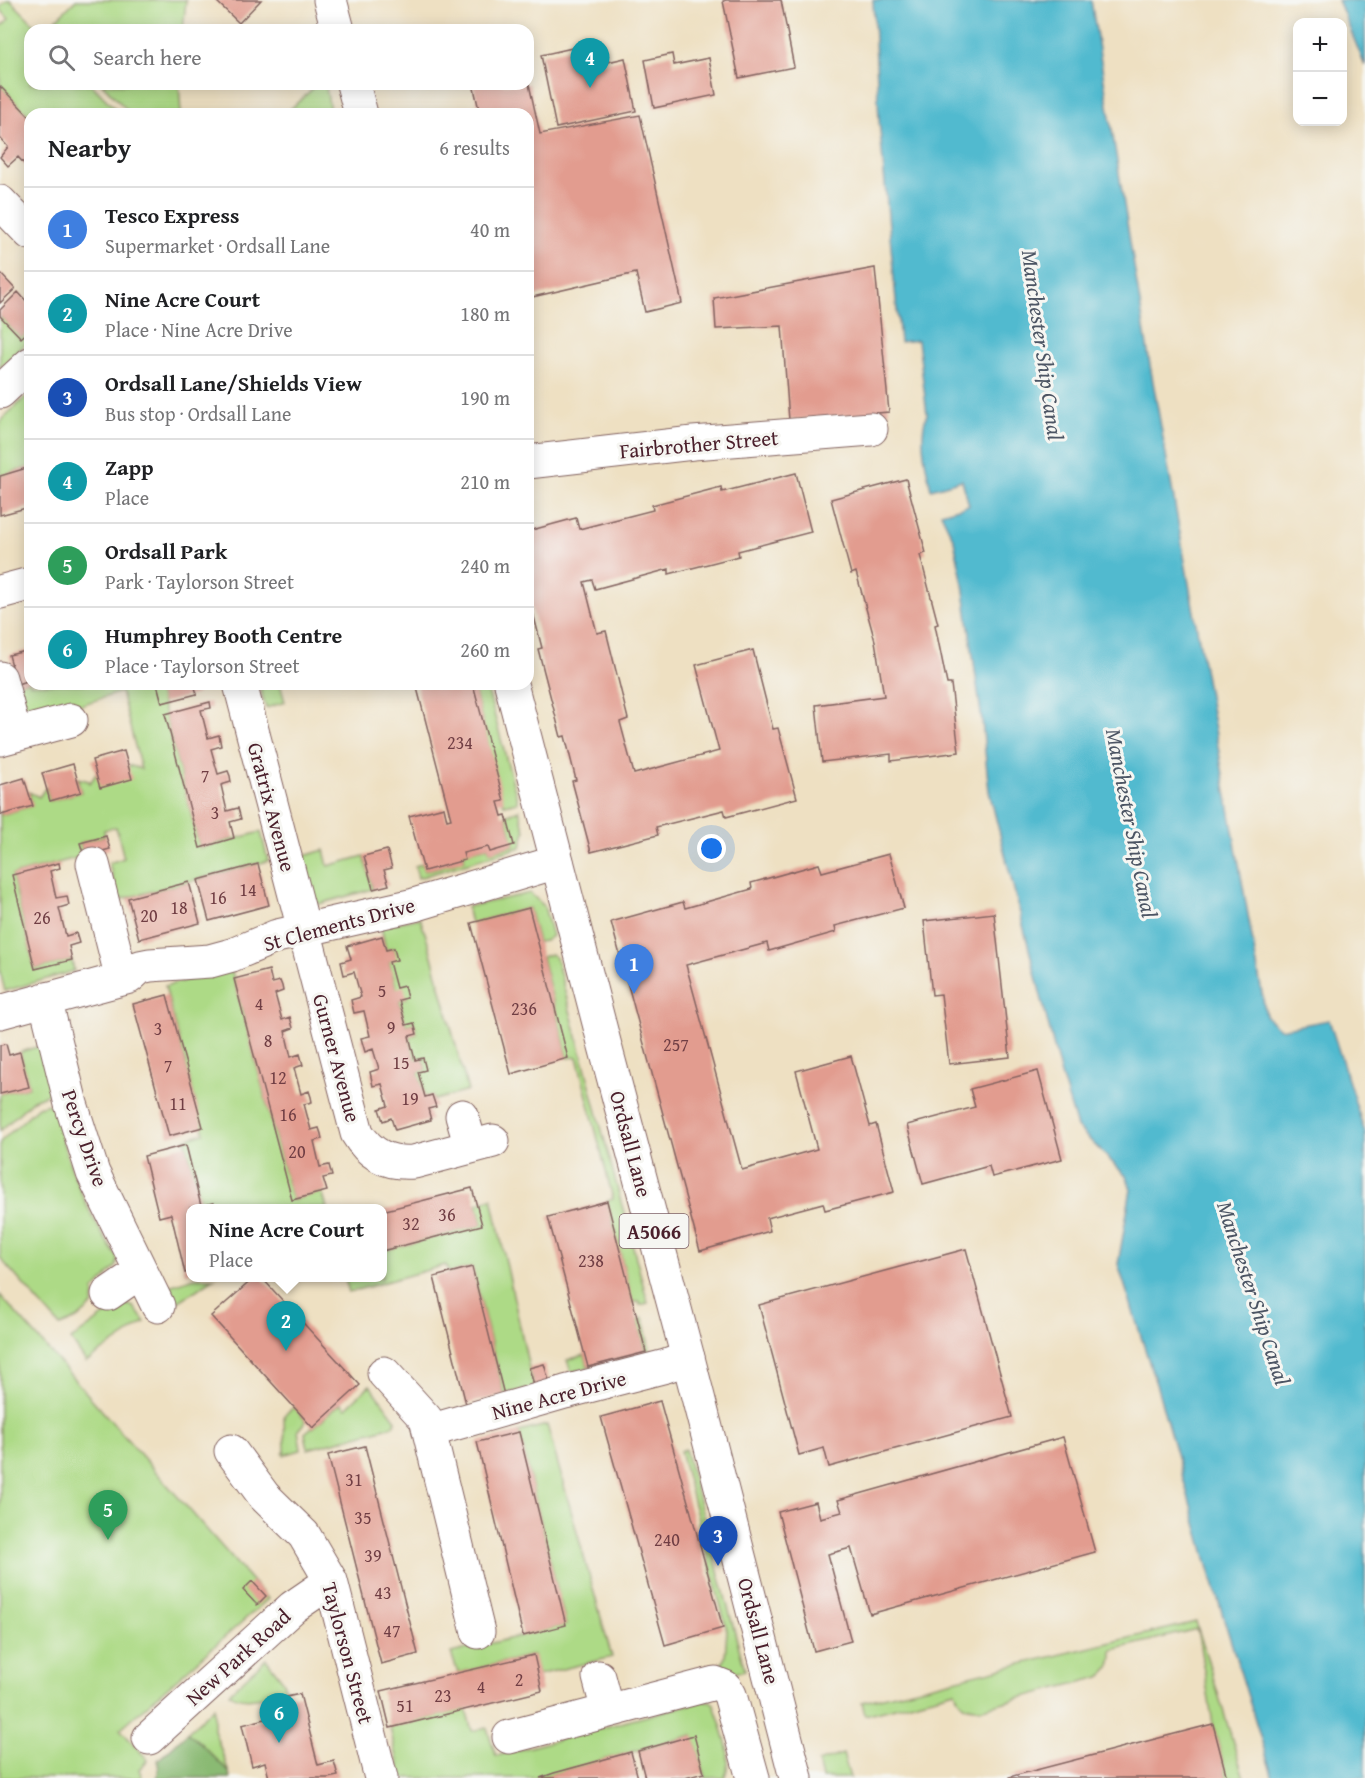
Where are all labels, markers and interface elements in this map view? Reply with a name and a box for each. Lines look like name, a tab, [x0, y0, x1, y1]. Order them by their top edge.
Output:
map controls	[1293, 18, 1347, 126]
button: +	[1293, 18, 1347, 72]
search box	[24, 24, 534, 90]
pin: 4	[570, 38, 610, 88]
icon: search	[45, 41, 78, 74]
text: Search here	[93, 41, 202, 73]
button: −	[1293, 72, 1347, 126]
text: Nearby	[48, 128, 131, 167]
text: 6 results	[439, 133, 510, 162]
text: Tesco Express	[105, 199, 239, 231]
text: 1	[62, 215, 73, 244]
text: 40 m	[470, 215, 510, 244]
text: Supermarket · Ordsall Lane	[105, 231, 330, 260]
water label: Manchester Ship Canal	[1014, 248, 1072, 442]
text: Nine Acre Court	[105, 283, 260, 315]
text: 2	[62, 299, 73, 328]
text: 180 m	[460, 299, 510, 328]
text: Place · Nine Acre Drive	[105, 315, 293, 344]
text: Ordsall Lane/Shields View	[105, 367, 362, 399]
text: 3	[62, 383, 73, 412]
text: 190 m	[460, 383, 510, 412]
text: Bus stop · Ordsall Lane	[105, 399, 291, 428]
street label: Fairbrother Street	[618, 422, 780, 466]
text: Zapp	[105, 451, 153, 483]
text: 4	[62, 467, 73, 496]
text: 210 m	[460, 467, 510, 496]
text: Place	[105, 483, 149, 512]
text: Ordsall Park	[105, 535, 227, 567]
text: 5	[62, 551, 73, 580]
text: 240 m	[460, 551, 510, 580]
text: Park · Taylorson Street	[105, 567, 294, 596]
text: Humphrey Booth Centre	[105, 619, 342, 651]
text: 6	[62, 635, 73, 664]
text: 260 m	[460, 635, 510, 664]
text: Place · Taylorson Street	[105, 651, 299, 680]
water label: Manchester Ship Canal	[1098, 726, 1166, 920]
house number: 234	[447, 729, 473, 756]
street label: Gratrix Avenue	[240, 739, 304, 875]
house number: 7	[201, 762, 209, 789]
house number: 3	[211, 799, 219, 826]
your location	[697, 834, 726, 863]
house number: 14	[239, 876, 257, 903]
house number: 16	[209, 884, 227, 911]
street label: St Clements Drive	[260, 889, 418, 959]
house number: 18	[170, 894, 188, 921]
house number: 20	[140, 902, 158, 929]
house number: 26	[33, 904, 51, 931]
pin: 1	[614, 944, 654, 994]
house number: 5	[378, 977, 386, 1004]
house number: 4	[255, 990, 263, 1017]
street label: Gurner Avenue	[305, 990, 369, 1126]
house number: 236	[511, 995, 537, 1022]
house number: 9	[387, 1014, 395, 1041]
house number: 3	[154, 1015, 162, 1042]
house number: 8	[264, 1027, 272, 1054]
house number: 257	[663, 1031, 689, 1058]
house number: 15	[392, 1049, 410, 1076]
house number: 7	[164, 1052, 172, 1079]
house number: 12	[269, 1064, 287, 1091]
street label: Percy Drive	[54, 1085, 116, 1191]
house number: 19	[401, 1085, 419, 1112]
street label: Ordsall Lane	[602, 1087, 660, 1201]
house number: 11	[169, 1090, 187, 1117]
house number: 16	[279, 1101, 297, 1128]
house number: 20	[288, 1138, 306, 1165]
water label: Manchester Ship Canal	[1209, 1197, 1299, 1389]
house number: 36	[438, 1201, 456, 1228]
popup	[186, 1204, 387, 1282]
house number: 32	[402, 1210, 420, 1237]
text: Nine Acre Court	[209, 1213, 364, 1245]
road number: A5066	[620, 1214, 688, 1248]
text: Place	[209, 1245, 253, 1274]
house number: 238	[578, 1247, 604, 1274]
pin: 2	[266, 1302, 306, 1351]
street label: Nine Acre Drive	[488, 1362, 630, 1428]
house number: 31	[345, 1466, 363, 1493]
pin: 5	[88, 1490, 128, 1540]
house number: 35	[354, 1504, 372, 1531]
pin: 3	[698, 1516, 738, 1566]
house number: 240	[654, 1526, 680, 1553]
house number: 39	[364, 1542, 382, 1569]
street label: Ordsall Lane	[730, 1574, 788, 1688]
street label: Taylorson Street	[314, 1579, 382, 1728]
house number: 43	[374, 1579, 392, 1606]
street label: New Park Road	[178, 1601, 298, 1713]
house number: 47	[383, 1617, 401, 1644]
house number: 2	[515, 1666, 523, 1693]
house number: 4	[477, 1673, 485, 1700]
house number: 23	[434, 1682, 452, 1709]
house number: 51	[396, 1692, 414, 1719]
pin: 6	[260, 1694, 298, 1743]

